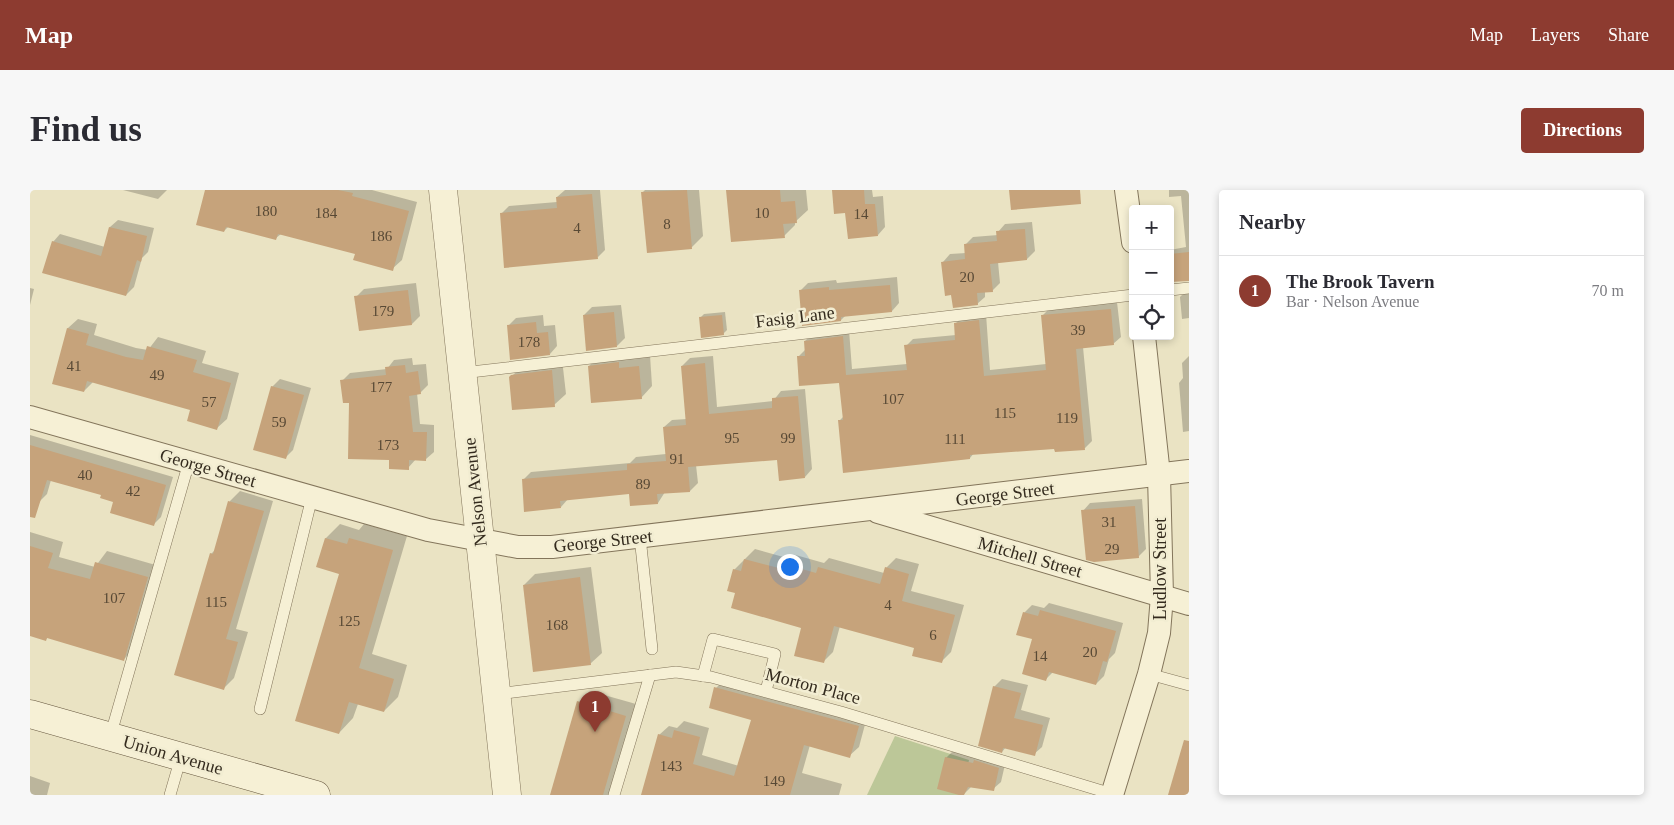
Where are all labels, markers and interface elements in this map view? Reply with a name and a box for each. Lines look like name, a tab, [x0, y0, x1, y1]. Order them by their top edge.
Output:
text: Map	[25, 22, 73, 48]
text: Map	[1470, 25, 1503, 45]
text: Layers	[1531, 25, 1580, 45]
text: Share	[1608, 25, 1649, 45]
button: Directions	[1521, 108, 1644, 153]
text: Find us	[30, 110, 142, 149]
house number: 180	[255, 203, 277, 219]
house number: 184	[315, 205, 338, 221]
house number: 10	[755, 205, 770, 221]
map controls	[1129, 205, 1174, 340]
button: +	[1129, 205, 1174, 250]
house number: 14	[854, 206, 869, 222]
text: Nearby	[1239, 210, 1306, 234]
house number: 8	[663, 216, 671, 232]
house number: 4	[573, 220, 581, 236]
house number: 186	[370, 228, 393, 244]
button: −	[1129, 250, 1174, 295]
house number: 20	[960, 269, 975, 285]
text: The Brook Tavern	[1286, 271, 1435, 292]
text: 1	[1251, 282, 1259, 299]
text: 70 m	[1592, 282, 1624, 299]
text: Bar · Nelson Avenue	[1286, 293, 1419, 310]
button: locate	[1129, 295, 1174, 340]
street label: Fasig Lane	[754, 302, 836, 332]
house number: 179	[372, 303, 394, 319]
house number: 39	[1071, 322, 1086, 338]
house number: 178	[518, 334, 540, 350]
house number: 41	[67, 358, 82, 374]
house number: 49	[150, 367, 165, 383]
house number: 177	[370, 379, 393, 395]
house number: 107	[882, 391, 905, 407]
house number: 57	[202, 394, 217, 410]
house number: 115	[994, 405, 1016, 421]
house number: 119	[1056, 410, 1078, 426]
house number: 59	[272, 414, 287, 430]
house number: 95	[725, 430, 740, 446]
house number: 99	[781, 430, 796, 446]
house number: 111	[944, 431, 966, 447]
house number: 173	[377, 437, 399, 453]
street label: Nelson Avenue	[459, 437, 491, 547]
street label: George Street	[158, 445, 258, 491]
house number: 91	[670, 451, 685, 467]
house number: 40	[78, 467, 93, 483]
house number: 89	[636, 476, 651, 492]
street label: George Street	[955, 478, 1055, 510]
house number: 42	[126, 483, 141, 499]
house number: 31	[1102, 514, 1117, 530]
street label: Ludlow Street	[1150, 518, 1170, 620]
street label: George Street	[553, 526, 653, 556]
street label: Mitchell Street	[976, 533, 1084, 581]
house number: 29	[1105, 541, 1120, 557]
your location	[777, 554, 803, 580]
house number: 107	[103, 590, 126, 606]
house number: 115	[205, 594, 227, 610]
house number: 4	[884, 597, 892, 613]
house number: 125	[338, 613, 360, 629]
house number: 168	[546, 617, 568, 633]
house number: 6	[929, 627, 937, 643]
house number: 20	[1083, 644, 1098, 660]
house number: 14	[1033, 648, 1048, 664]
street label: Morton Place	[763, 664, 863, 708]
pin: 1	[579, 691, 611, 732]
street label: Union Avenue	[121, 731, 225, 779]
house number: 143	[660, 758, 682, 774]
house number: 149	[763, 773, 785, 789]

